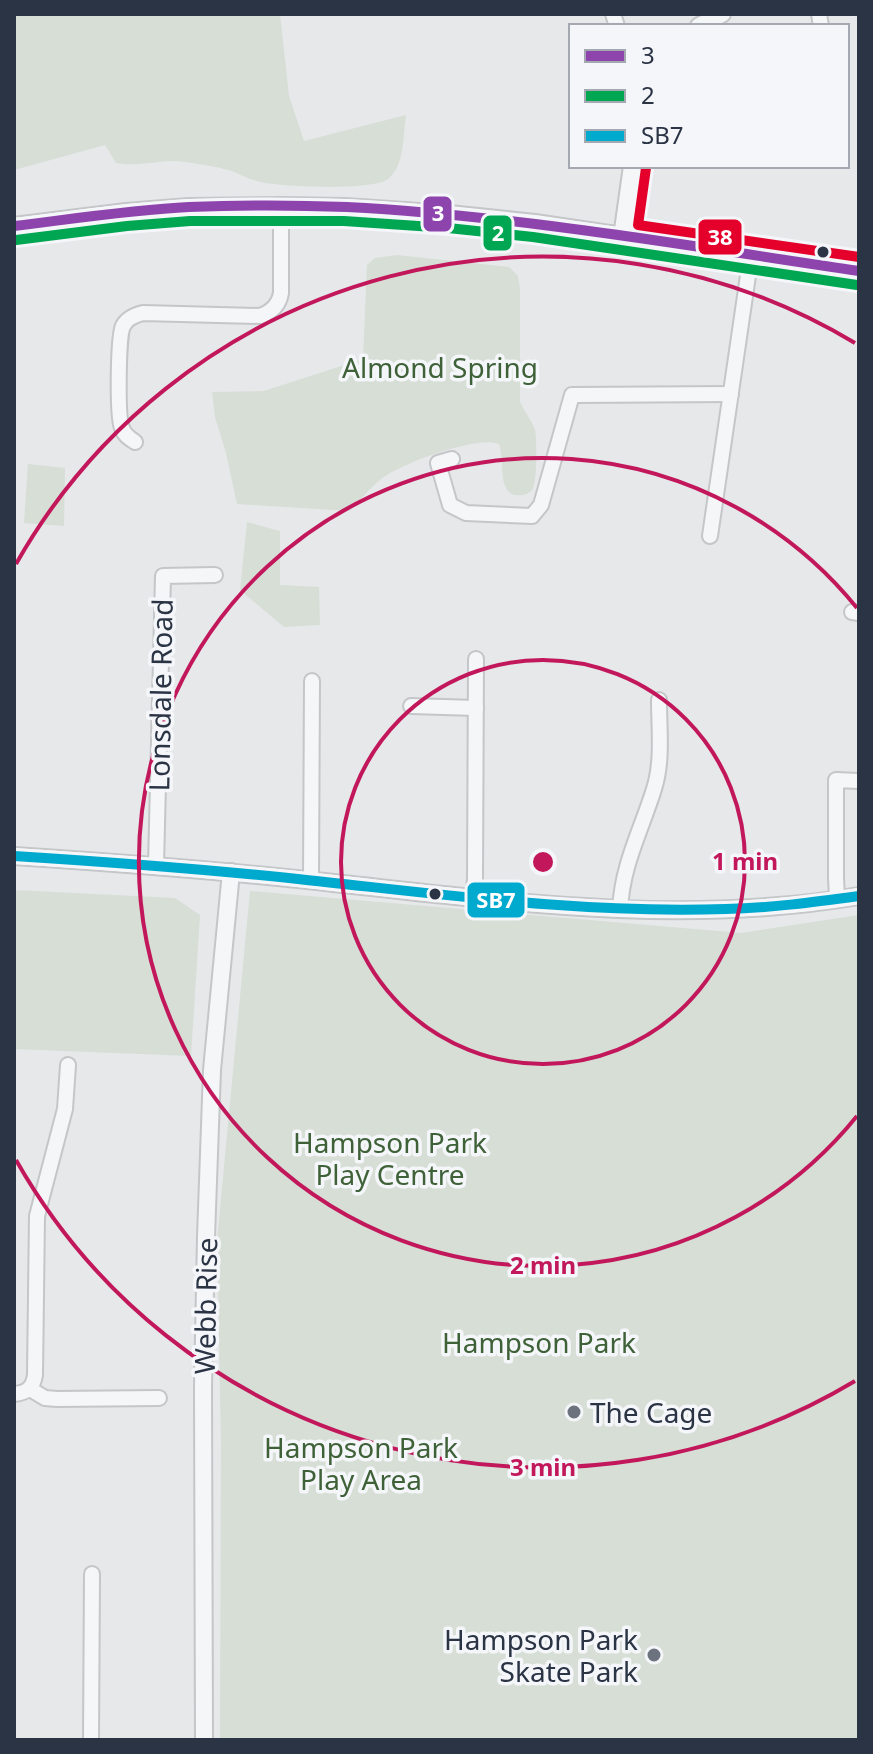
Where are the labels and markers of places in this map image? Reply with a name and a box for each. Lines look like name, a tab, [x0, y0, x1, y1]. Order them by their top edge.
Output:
unlabelled marker	[815, 244, 831, 260]
centre of rings	[529, 848, 557, 876]
unlabelled marker	[427, 886, 443, 902]
place label: The Cage	[590, 1393, 712, 1431]
marker: The Cage	[565, 1403, 583, 1421]
place label: Hampson Park Skate Park	[444, 1620, 638, 1690]
marker: Hampson Park Skate Park	[645, 1646, 663, 1664]

